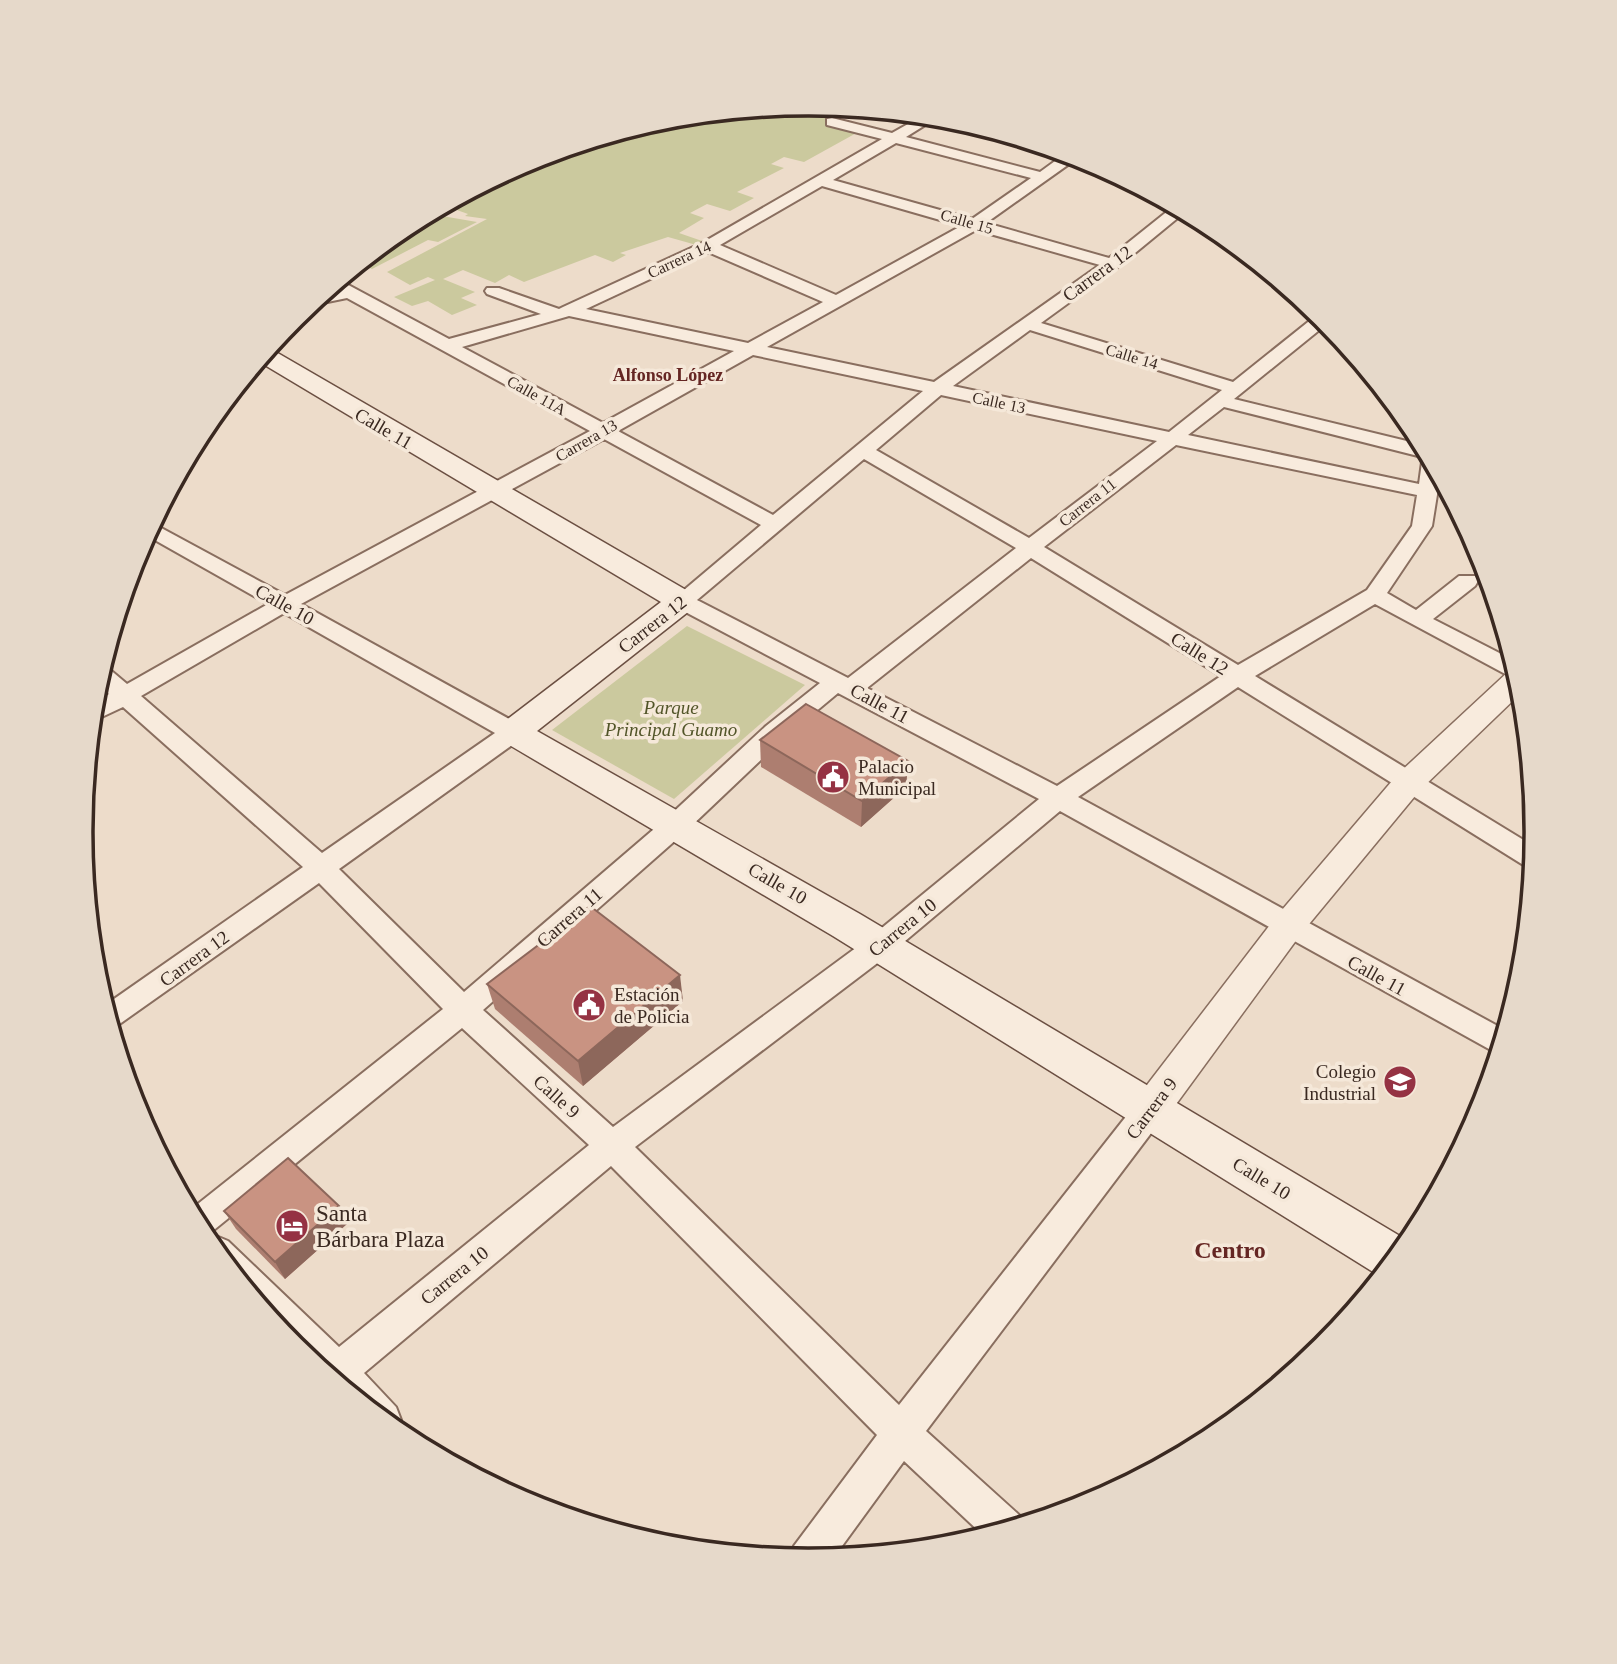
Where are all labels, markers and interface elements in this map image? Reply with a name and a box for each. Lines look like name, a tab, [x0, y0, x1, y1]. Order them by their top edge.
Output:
street label: Calle 15	[939, 206, 995, 237]
street label: Carrera 14	[645, 237, 714, 282]
street label: Carrera 12	[1058, 241, 1136, 306]
street label: Calle 14	[1104, 340, 1160, 372]
district label: Alfonso López	[613, 365, 723, 385]
street label: Calle 11A	[504, 372, 570, 419]
street label: Calle 13	[971, 389, 1027, 416]
street label: Calle 11	[351, 404, 416, 453]
street label: Carrera 13	[553, 416, 620, 465]
street label: Carrera 11	[1056, 475, 1119, 530]
street label: Calle 10	[252, 580, 318, 629]
street label: Carrera 12	[614, 591, 691, 658]
street label: Calle 12	[1167, 628, 1232, 679]
street label: Calle 11	[847, 679, 913, 728]
park label: Parque Principal Guamo	[604, 697, 737, 740]
place label: Palacio Municipal	[858, 756, 936, 799]
public building icon: Palacio Municipal	[814, 758, 852, 796]
street label: Calle 10	[745, 858, 811, 908]
street label: Carrera 11	[532, 883, 606, 952]
street label: Carrera 10	[864, 894, 940, 961]
street label: Carrera 12	[155, 926, 233, 991]
street label: Calle 11	[1344, 951, 1409, 1000]
place label: Estación de Policia	[614, 984, 690, 1027]
public building icon: Estación de Policia	[570, 986, 608, 1024]
place label: Colegio Industrial	[1303, 1061, 1376, 1104]
school or university icon: Colegio Industrial	[1381, 1063, 1419, 1101]
street label: Calle 9	[529, 1070, 584, 1122]
street label: Carrera 9	[1122, 1074, 1181, 1143]
street label: Calle 10	[1229, 1153, 1295, 1204]
place label: Santa Bárbara Plaza	[316, 1201, 444, 1252]
hotel icon: Santa Bárbara Plaza	[273, 1207, 311, 1245]
district label: Centro	[1194, 1237, 1266, 1263]
street label: Carrera 10	[416, 1242, 492, 1309]

